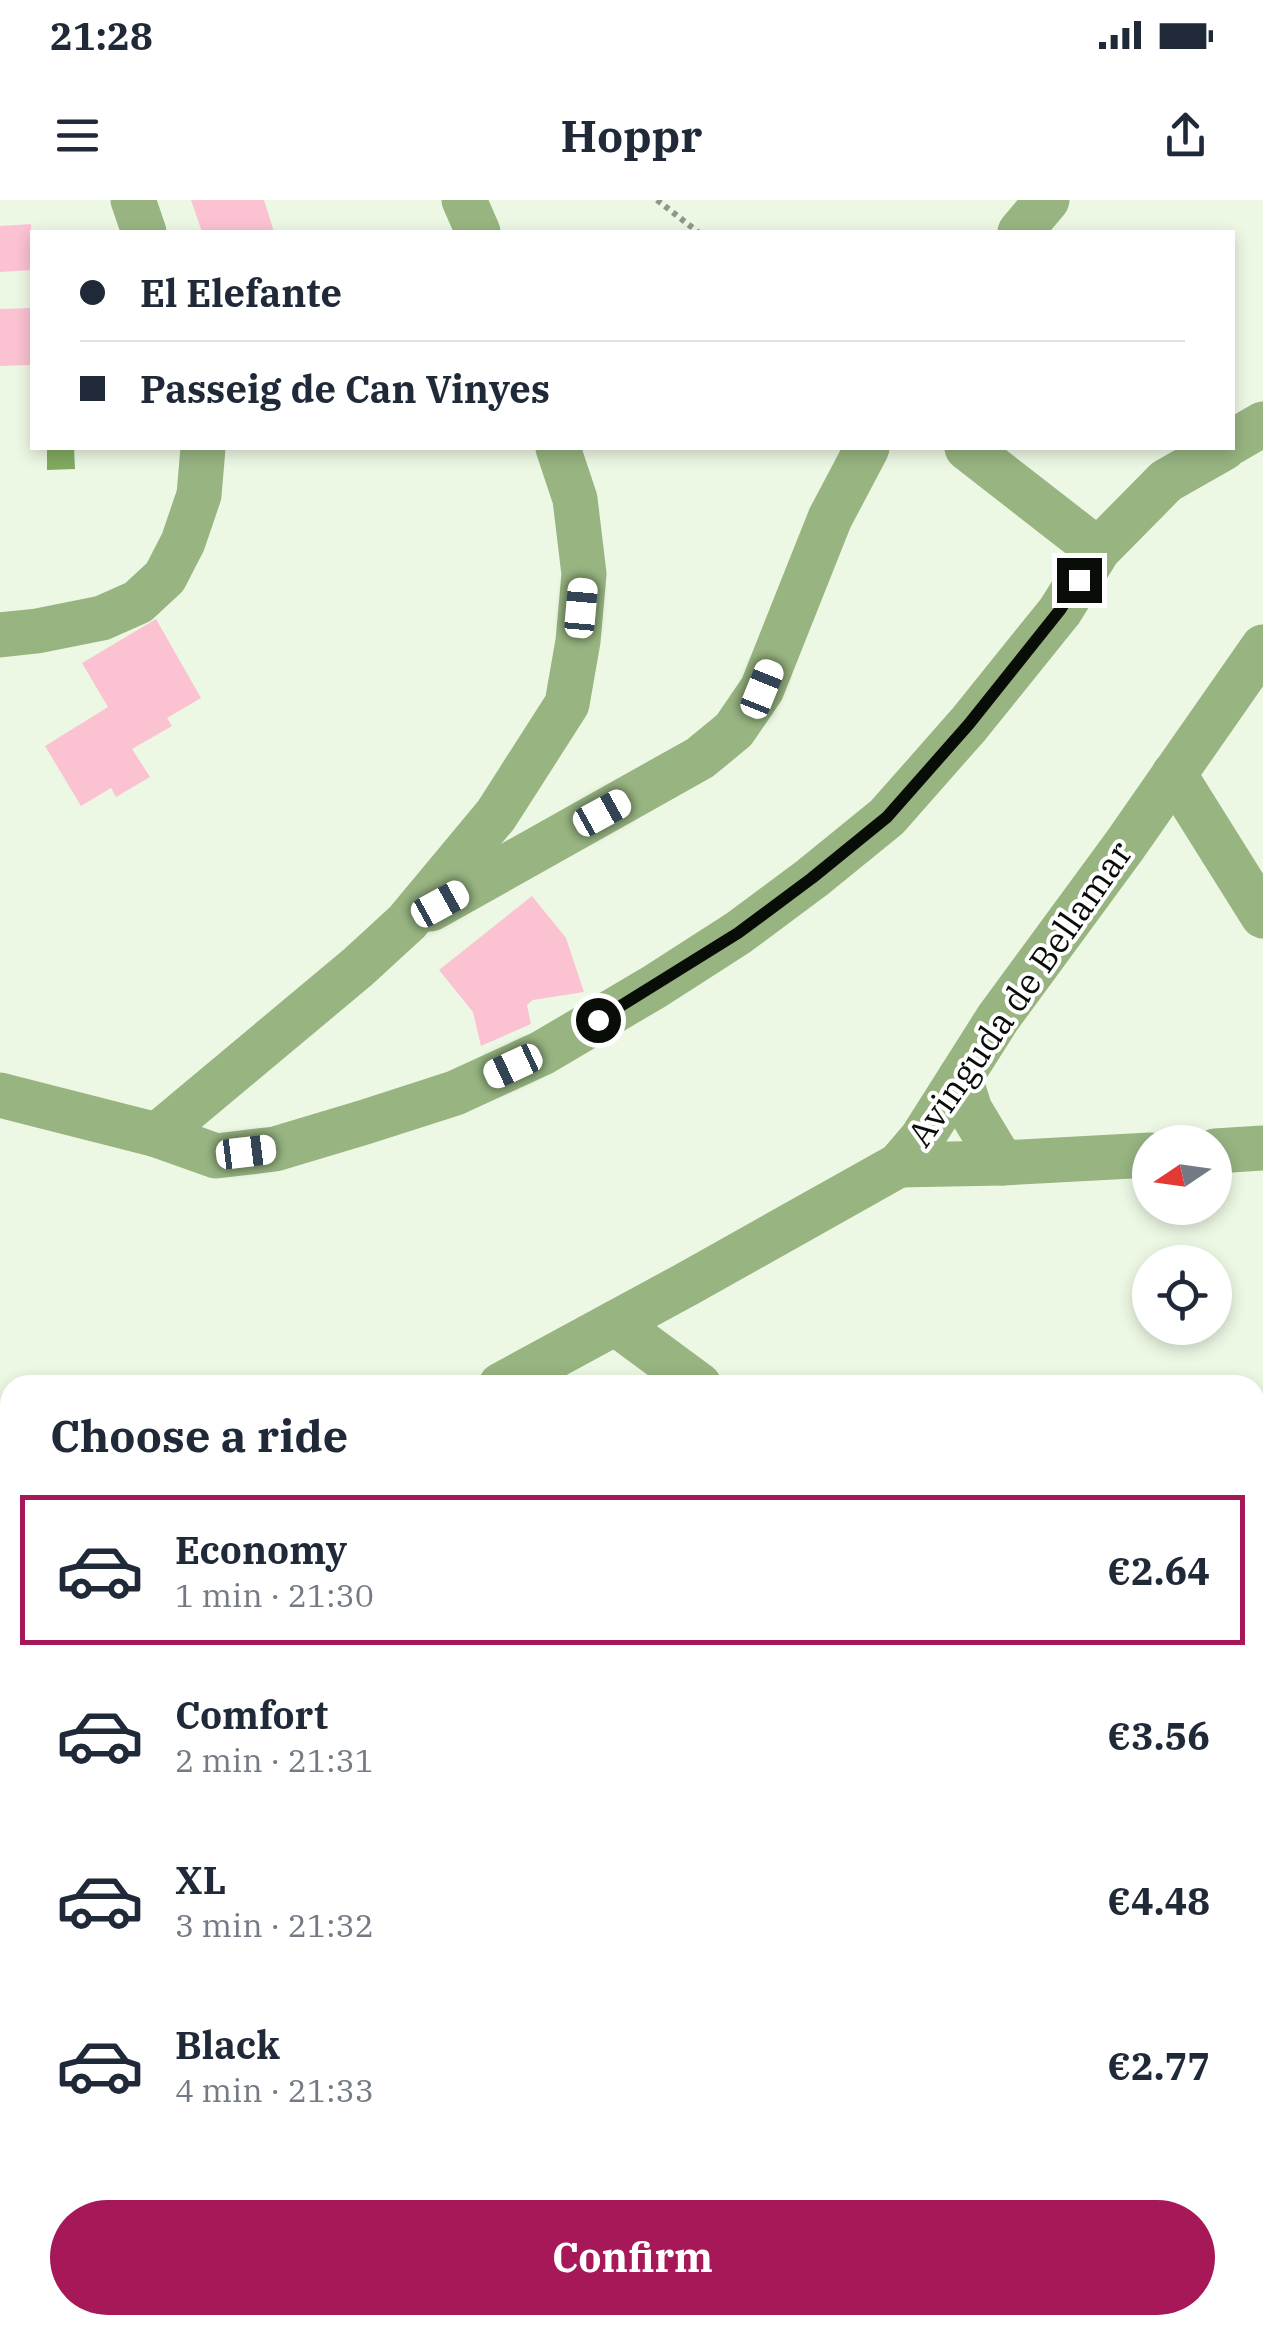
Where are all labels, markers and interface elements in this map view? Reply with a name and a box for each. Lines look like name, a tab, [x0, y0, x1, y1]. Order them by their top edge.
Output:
text: 21:28	[50, 11, 153, 60]
text: Hoppr	[561, 106, 702, 164]
icon: menu	[50, 108, 105, 163]
icon: share	[1158, 108, 1213, 163]
text: El Elefante	[140, 268, 342, 317]
text: Passeig de Can Vinyes	[140, 364, 550, 413]
route end	[1057, 558, 1102, 603]
car	[563, 577, 599, 639]
car	[737, 656, 787, 722]
car	[568, 785, 636, 841]
street label: Avinguda de Bellamar	[896, 831, 1142, 1155]
car	[406, 876, 474, 932]
route start	[576, 998, 621, 1043]
car	[479, 1040, 547, 1092]
north arrow	[1132, 1125, 1232, 1225]
map controls	[1132, 1125, 1232, 1345]
car	[214, 1133, 278, 1171]
button: locate	[1132, 1245, 1232, 1345]
text: Choose a ride	[50, 1406, 348, 1464]
icon: car	[55, 1525, 145, 1615]
text: Economy	[175, 1525, 347, 1574]
text: €2.64	[1107, 1546, 1210, 1595]
text: 1 min · 21:30	[175, 1574, 374, 1616]
icon: car	[55, 1690, 145, 1780]
text: Comfort	[175, 1690, 328, 1739]
text: €3.56	[1107, 1711, 1210, 1760]
text: 2 min · 21:31	[175, 1739, 374, 1781]
icon: car	[55, 1855, 145, 1945]
text: XL	[175, 1855, 226, 1904]
text: €4.48	[1107, 1876, 1210, 1925]
text: 3 min · 21:32	[175, 1904, 374, 1946]
icon: car	[55, 2020, 145, 2110]
text: Black	[175, 2020, 280, 2069]
text: €2.77	[1107, 2041, 1210, 2090]
text: 4 min · 21:33	[175, 2069, 374, 2111]
button: Confirm	[50, 2200, 1215, 2315]

